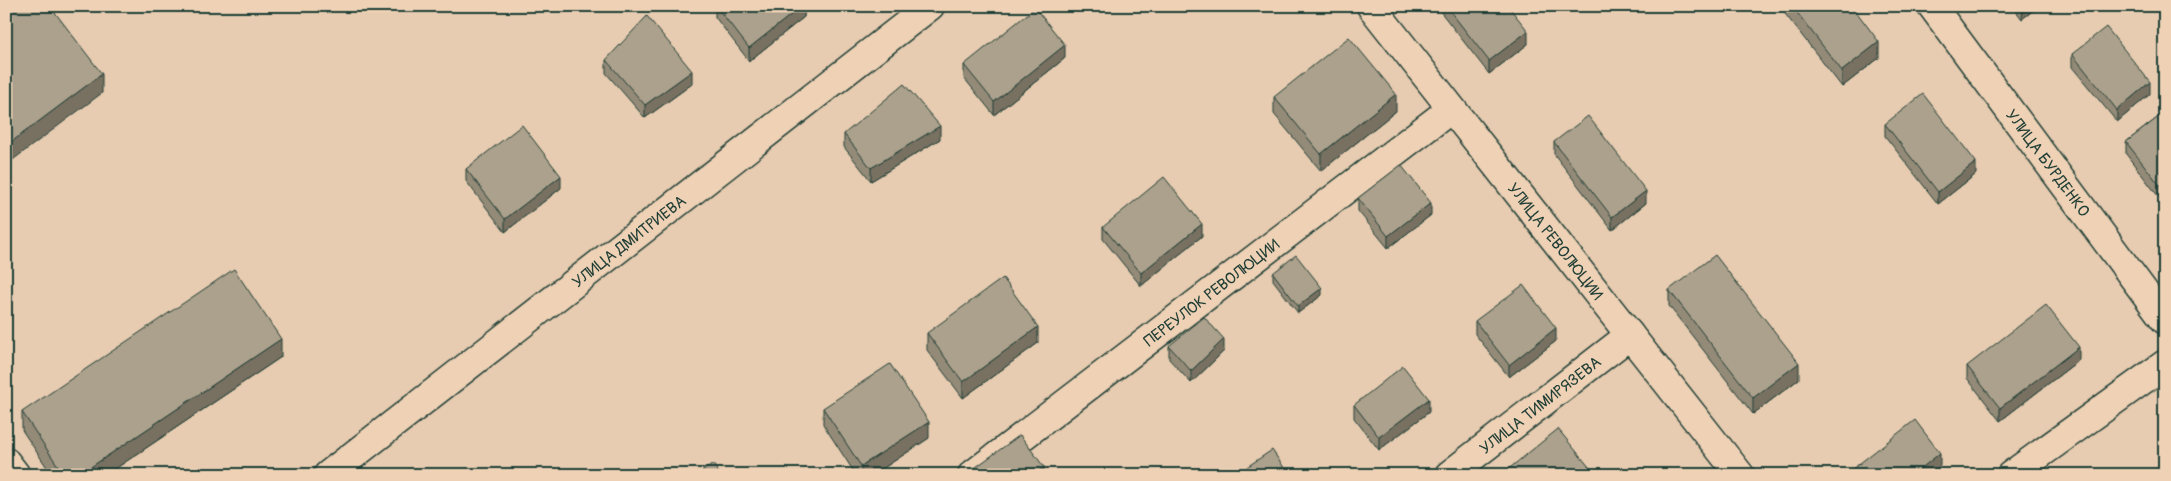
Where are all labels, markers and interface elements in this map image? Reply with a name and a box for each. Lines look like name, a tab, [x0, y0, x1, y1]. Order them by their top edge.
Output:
street label: УЛИЦА БУРДЕНКО	[2001, 106, 2094, 221]
street label: УЛИЦА РЕВОЛЮЦИИ	[1503, 179, 1608, 305]
street label: УЛИЦА ДМИТРИЕВА	[568, 191, 690, 292]
street label: ПЕРЕУЛОК РЕВОЛЮЦИИ	[1140, 235, 1284, 351]
street label: УЛИЦА ТИМИРЯЗЕВА	[1476, 352, 1605, 459]

